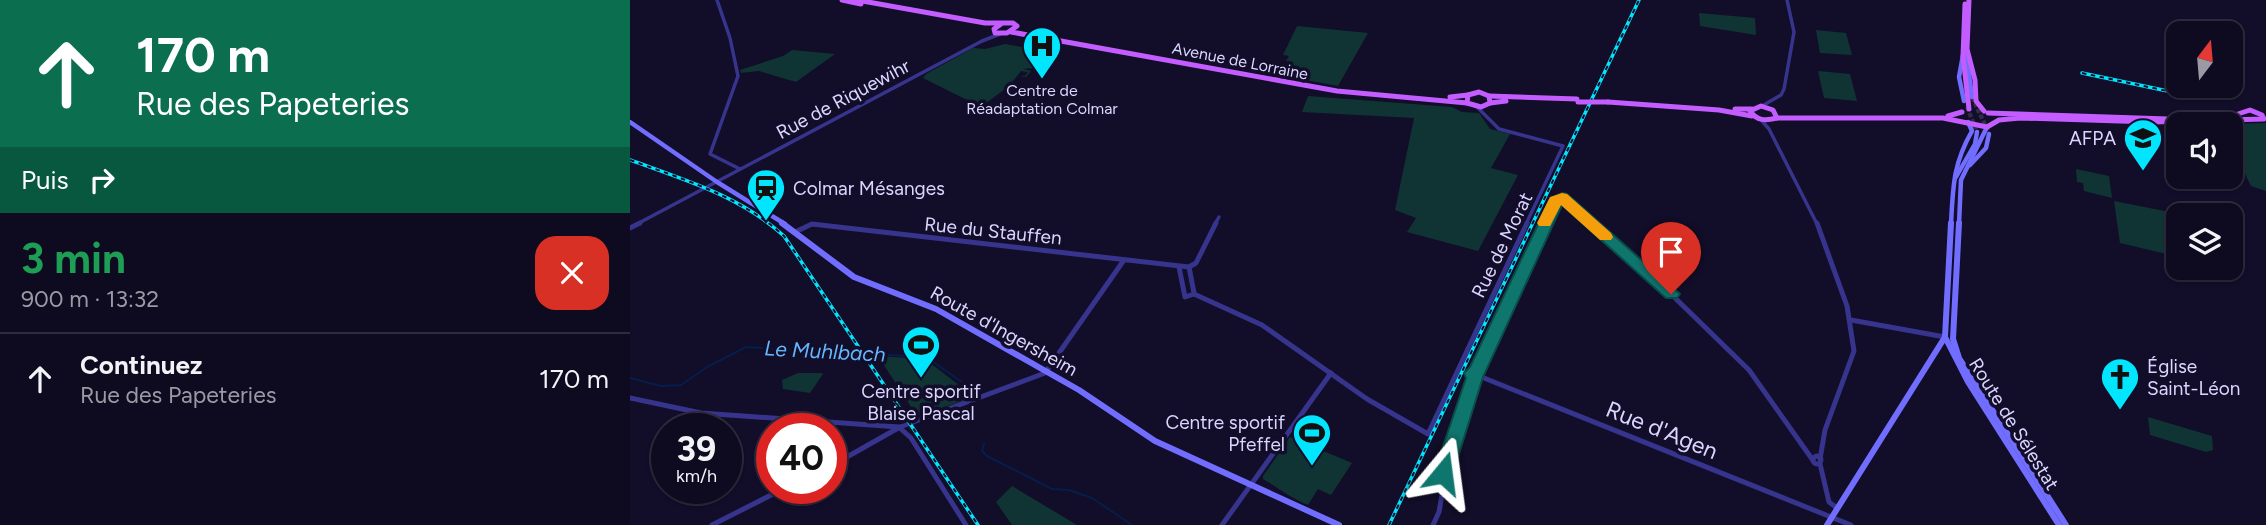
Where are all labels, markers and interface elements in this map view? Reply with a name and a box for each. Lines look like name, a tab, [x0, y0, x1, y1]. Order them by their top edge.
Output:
north arrow	[2166, 21, 2244, 98]
map controls	[2166, 21, 2243, 280]
text: 170 m	[136, 25, 270, 84]
hospital icon: Centre de Réadaptation Colmar	[1021, 25, 1063, 80]
icon: ahead	[21, 28, 112, 119]
street label: Avenue de Lorraine	[1170, 39, 1310, 84]
street label: Rue de Riquewihr	[772, 54, 914, 144]
place label: Centre de Réadaptation Colmar	[966, 81, 1118, 118]
text: Rue des Papeteries	[136, 85, 409, 123]
button: sound	[2166, 112, 2243, 189]
school or university icon: AFPA	[2122, 117, 2164, 172]
place label: AFPA	[2069, 127, 2116, 150]
icon: right	[83, 161, 121, 199]
text: Puis	[21, 164, 69, 196]
station icon: Colmar Mésanges	[745, 167, 787, 222]
place label: Colmar Mésanges	[793, 177, 945, 200]
street label: Rue de Morat	[1467, 189, 1537, 301]
button: layers	[2166, 203, 2243, 280]
street label: Rue du Stauffen	[923, 212, 1063, 250]
pin	[1641, 222, 1701, 294]
text: 3 min	[21, 233, 126, 284]
icon: arrive	[1652, 233, 1690, 271]
button: close	[535, 236, 609, 310]
street label: Route d'Ingersheim	[926, 281, 1082, 381]
text: 900 m · 13:32	[21, 285, 159, 313]
sports icon: Centre sportif Blaise Pascal	[900, 324, 942, 379]
water label: Le Muhlbach	[764, 335, 886, 367]
text: Continuez	[80, 349, 202, 381]
street label: Route de Sélestat	[1964, 354, 2064, 494]
place label: Église Saint-Léon	[2147, 355, 2240, 400]
church icon: Église Saint-Léon	[2099, 356, 2141, 411]
icon: ahead	[21, 360, 59, 398]
text: 170 m	[539, 363, 609, 395]
place label: Centre sportif Blaise Pascal	[861, 380, 981, 425]
text: Rue des Papeteries	[80, 381, 276, 409]
street label: Rue d'Agen	[1602, 395, 1722, 465]
place label: Centre sportif Pfeffel	[1166, 411, 1285, 456]
sports icon: Centre sportif Pfeffel	[1291, 412, 1333, 467]
speed limit sign: 40	[756, 413, 847, 504]
text: 39	[677, 428, 716, 470]
position arrow	[1406, 436, 1480, 510]
text: km/h	[676, 465, 717, 487]

